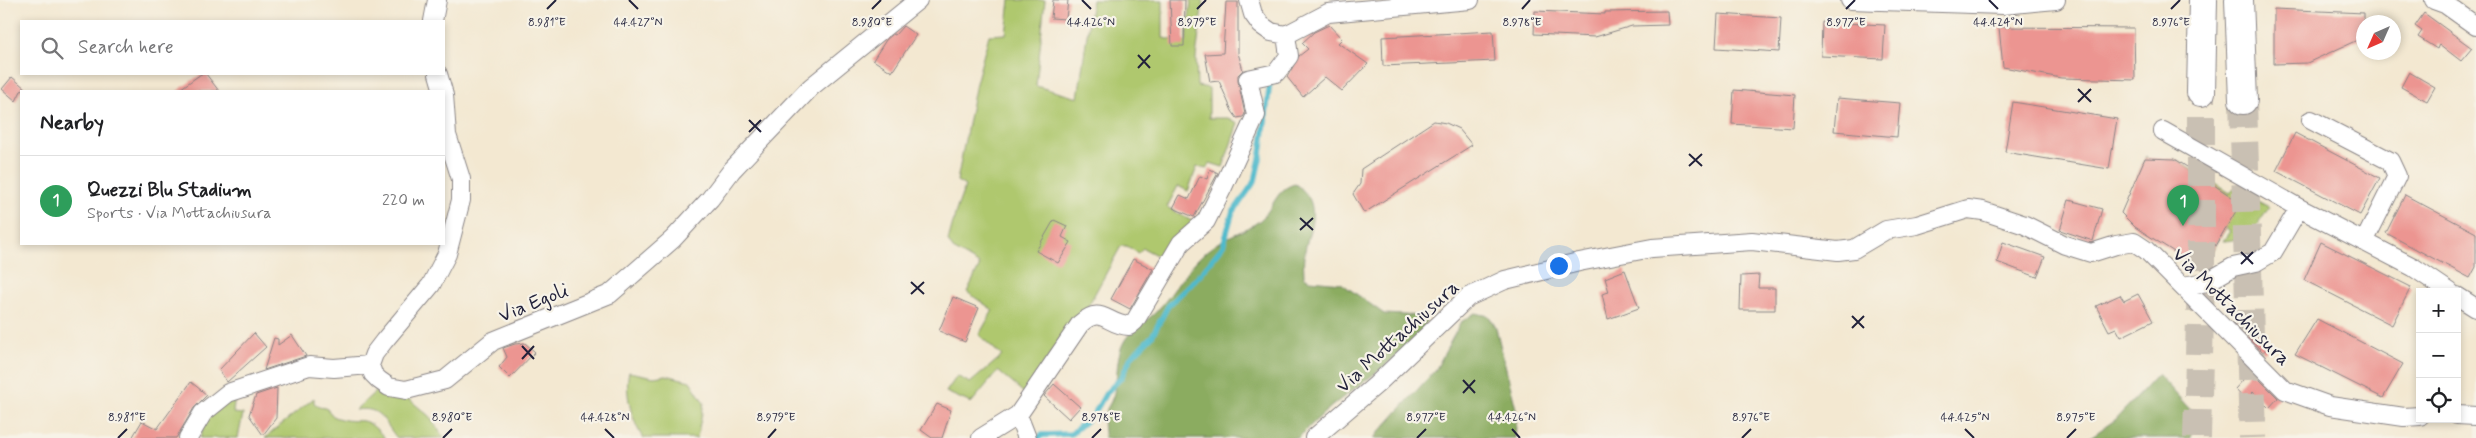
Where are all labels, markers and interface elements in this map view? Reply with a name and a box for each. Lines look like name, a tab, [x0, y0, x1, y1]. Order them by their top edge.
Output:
text: 8.981°E	[528, 15, 566, 31]
text: 44.427°N	[613, 15, 663, 31]
text: 8.980°E	[852, 15, 892, 31]
text: 44.426°N	[1067, 15, 1115, 31]
text: 8.979°E	[1178, 15, 1216, 31]
text: 8.978°E	[1502, 15, 1542, 31]
text: 8.977°E	[1826, 15, 1866, 31]
text: 44.424°N	[1973, 15, 2023, 31]
text: 8.976°E	[2152, 15, 2190, 31]
north arrow	[2356, 15, 2401, 60]
search box	[20, 20, 445, 75]
icon: search	[38, 34, 66, 62]
text: Search here	[78, 35, 174, 60]
text: Nearby	[40, 109, 104, 137]
text: Quezzi Blu Stadium	[87, 178, 252, 203]
pin: 1	[2167, 185, 2199, 226]
text: 1	[52, 190, 60, 211]
text: 220 m	[382, 190, 425, 211]
text: Sports · Via Mottachiusura	[87, 203, 272, 224]
street label: Via Mottachiusura	[2166, 242, 2296, 372]
your location	[1546, 253, 1572, 279]
street label: Via Mottachiusura	[1330, 274, 1466, 400]
street label: Via Egoli	[495, 277, 573, 330]
map controls	[2416, 288, 2461, 423]
button: +	[2416, 288, 2461, 333]
button: −	[2416, 333, 2461, 378]
button: locate	[2416, 378, 2461, 423]
text: 8.981°E	[108, 410, 146, 426]
text: 8.980°E	[432, 410, 472, 426]
text: 44.428°N	[581, 410, 629, 426]
text: 8.979°E	[757, 410, 795, 426]
text: 8.978°E	[1081, 410, 1121, 426]
text: 8.977°E	[1406, 410, 1446, 426]
text: 44.426°N	[1488, 410, 1536, 426]
text: 8.976°E	[1732, 410, 1770, 426]
text: 44.425°N	[1940, 410, 1990, 426]
text: 8.975°E	[2056, 410, 2096, 426]

